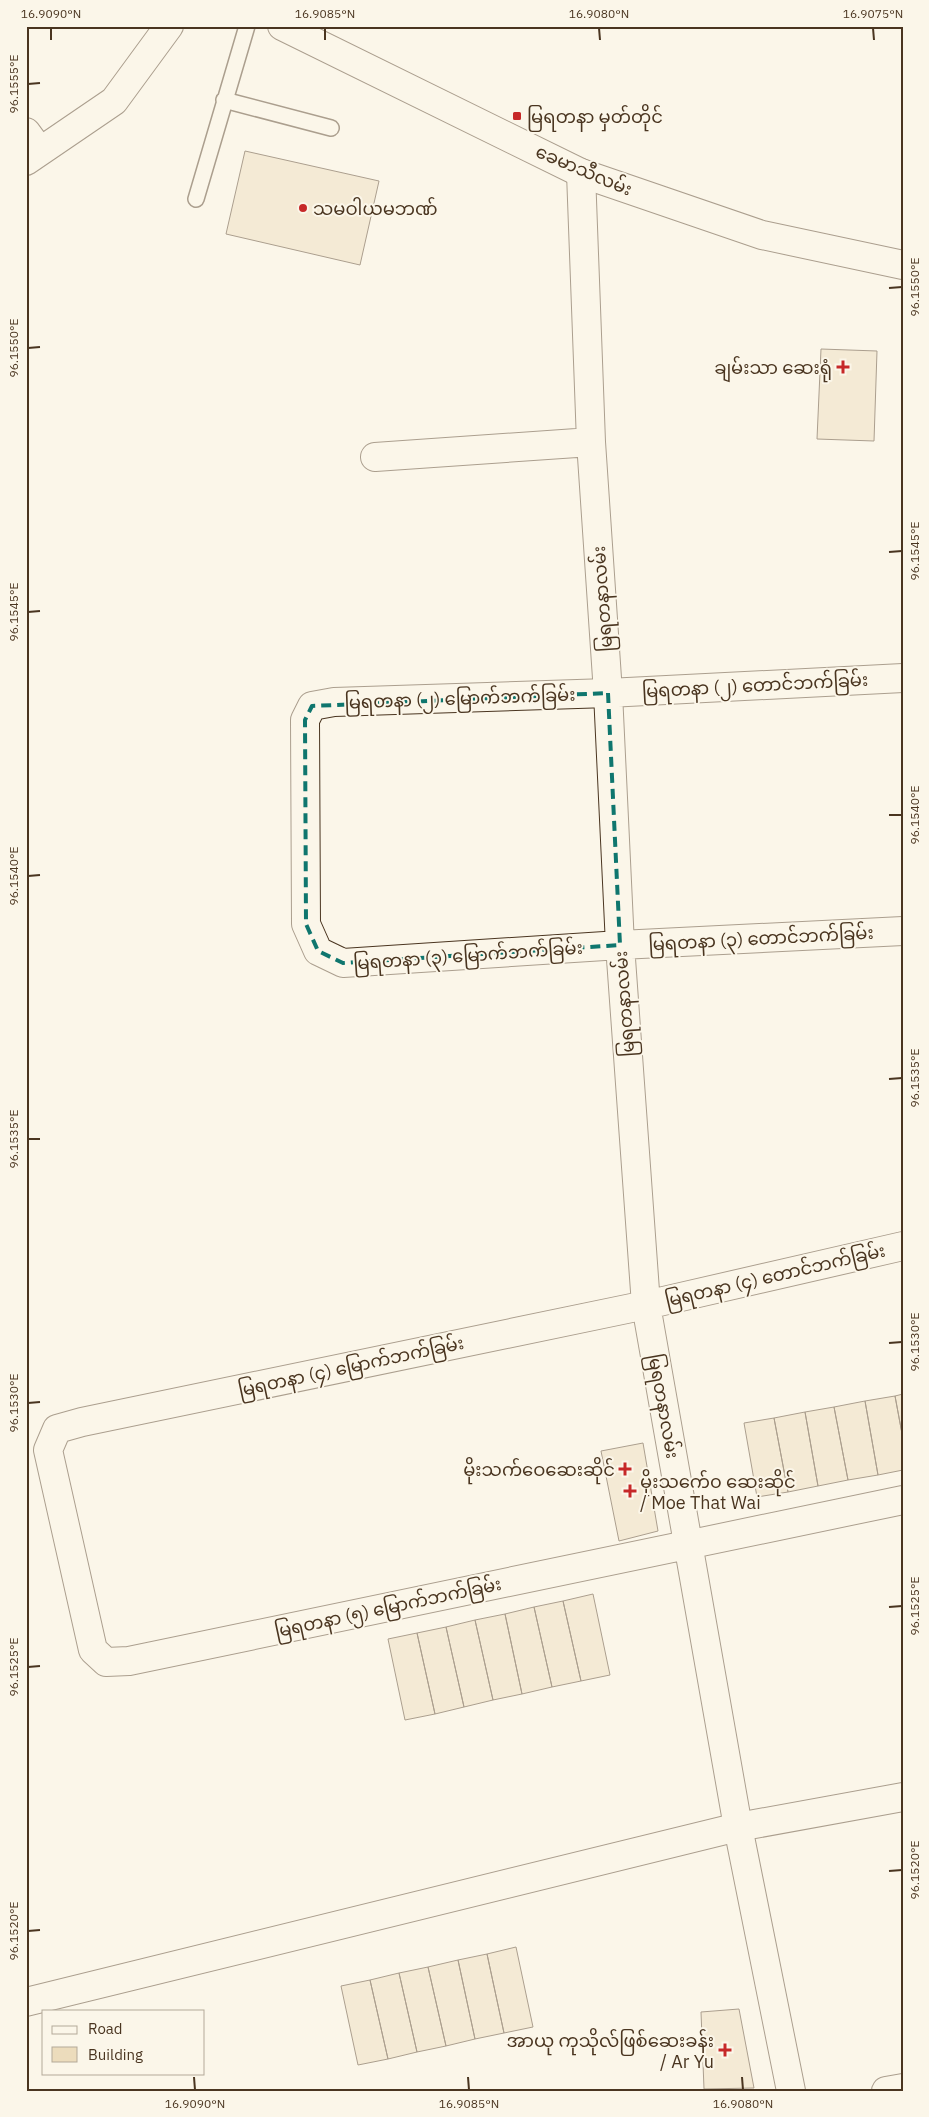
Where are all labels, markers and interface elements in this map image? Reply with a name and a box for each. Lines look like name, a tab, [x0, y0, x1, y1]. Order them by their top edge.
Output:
text: 16.9090°N	[21, 6, 81, 21]
text: 16.9085°N	[295, 6, 355, 21]
text: 16.9080°N	[569, 6, 629, 21]
text: 16.9075°N	[843, 6, 903, 21]
text: 96.1555°E	[6, 54, 21, 114]
place label: မြရတနာ မှတ်တိုင်	[527, 103, 663, 132]
marker: မြရတနာ မှတ်တိုင်	[511, 110, 523, 122]
street label: ခေမာသီလမ်း	[532, 138, 637, 201]
place label: သမဝါယမဘဏ်	[313, 196, 438, 220]
marker: သမဝါယမဘဏ်	[297, 202, 309, 214]
text: 96.1550°E	[907, 257, 922, 317]
text: 96.1550°E	[6, 318, 21, 378]
place label: ချမ်းသာ ဆေးရုံ	[714, 355, 832, 383]
marker: ချမ်းသာ ဆေးရုံ	[836, 360, 850, 374]
text: 96.1545°E	[907, 521, 922, 581]
street label: မြရတနာလမ်း	[586, 545, 621, 653]
text: 96.1545°E	[6, 582, 21, 642]
street label: မြရတနာ (၂) တောင်ဘက်ခြမ်း	[641, 667, 869, 706]
street label: မြရတနာ (၂) မြောက်ဘက်ခြမ်း	[344, 681, 576, 718]
text: 96.1540°E	[907, 785, 922, 845]
text: 96.1540°E	[6, 846, 21, 906]
street label: မြရတနာ (၃) တောင်ဘက်ခြမ်း	[648, 920, 874, 959]
street label: မြရတနာ (၃) မြောက်ဘက်ခြမ်း	[352, 935, 584, 978]
street label: မြရတနာလမ်း	[608, 950, 643, 1058]
text: 96.1535°E	[907, 1048, 922, 1108]
text: 96.1535°E	[6, 1109, 21, 1169]
street label: မြရတနာ (၄) တောင်ဘက်ခြမ်း	[662, 1237, 888, 1315]
text: 96.1530°E	[907, 1312, 922, 1372]
street label: မြရတနာ (၄) မြောက်ဘက်ခြမ်း	[236, 1330, 467, 1405]
street label: မြရတနာလမ်း	[640, 1352, 686, 1461]
text: 96.1530°E	[6, 1373, 21, 1433]
place label: မိုးသက်ဝေဆေးဆိုင်	[463, 1456, 615, 1485]
marker: မိုးသက်ဝေဆေးဆိုင်	[619, 1463, 631, 1475]
place label: မိုးသက်ေ၀ ဆေးဆိုင် / Moe That Wai	[640, 1468, 796, 1514]
marker: မိုးသက်ေ၀ ဆေးဆိုင် / Moe That Wai	[624, 1485, 636, 1497]
street label: မြရတနာ (၅) မြောက်ဘက်ခြမ်း	[272, 1571, 504, 1646]
text: 96.1525°E	[907, 1576, 922, 1636]
text: 96.1525°E	[6, 1637, 21, 1697]
text: 96.1520°E	[907, 1840, 922, 1900]
text: 96.1520°E	[6, 1901, 21, 1961]
legend	[42, 2010, 205, 2074]
text: Road	[88, 2019, 123, 2038]
place label: အာယု ကုသိုလ်ဖြစ်ဆေးခန်း / Ar Yu	[507, 2027, 714, 2073]
marker: အာယု ကုသိုလ်ဖြစ်ဆေးခန်း / Ar Yu	[718, 2043, 732, 2057]
text: Building	[88, 2045, 143, 2064]
text: 16.9090°N	[165, 2096, 225, 2111]
text: 16.9085°N	[439, 2096, 499, 2111]
text: 16.9080°N	[713, 2096, 773, 2111]

